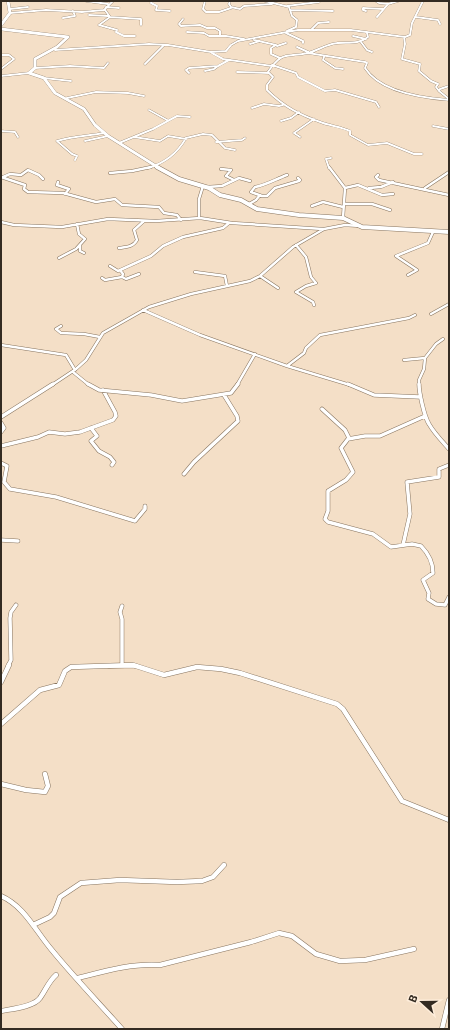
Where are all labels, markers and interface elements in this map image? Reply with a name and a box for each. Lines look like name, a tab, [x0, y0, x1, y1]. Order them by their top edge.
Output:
north arrow	[402, 982, 442, 1022]
text: B	[405, 993, 420, 1004]

